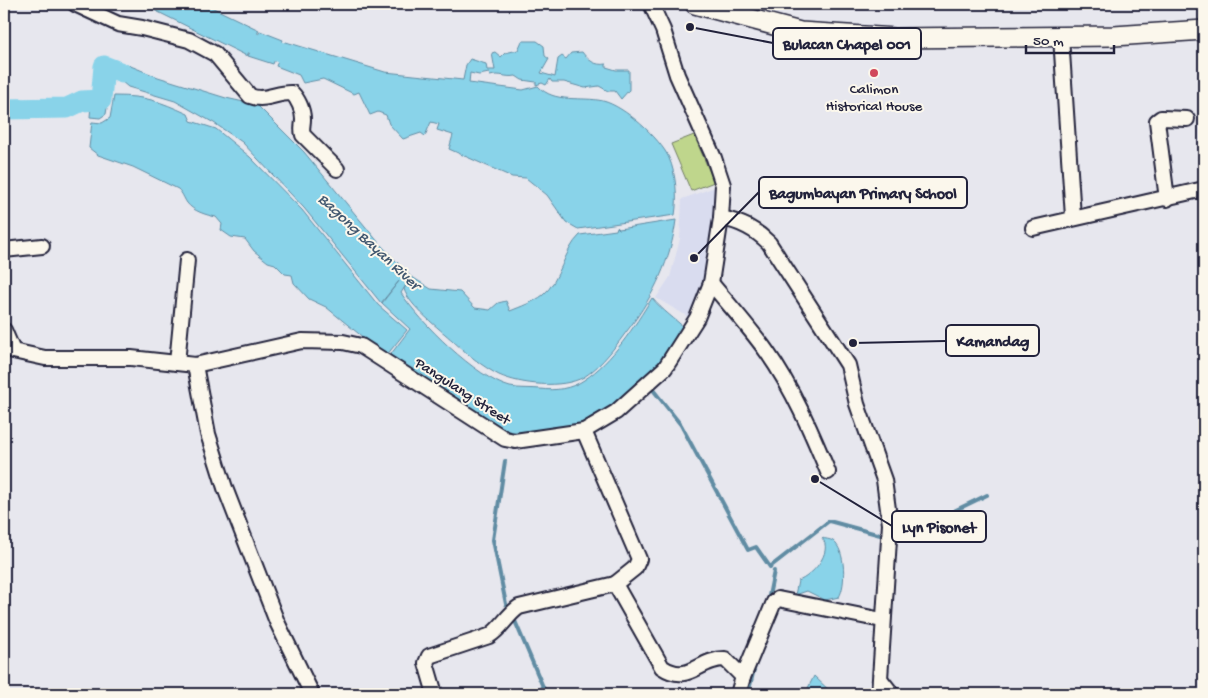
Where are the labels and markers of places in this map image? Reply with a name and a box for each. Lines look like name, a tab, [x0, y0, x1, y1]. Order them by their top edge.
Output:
callout: Bulacan Chapel 001	[773, 28, 921, 59]
marker: Calimon Historical House	[868, 67, 880, 79]
place label: Calimon Historical House	[826, 81, 923, 116]
callout: Bagumbayan Primary School	[759, 177, 967, 208]
callout: Kamandag	[946, 325, 1039, 356]
callout: Lyn Pisonet	[892, 511, 986, 542]

